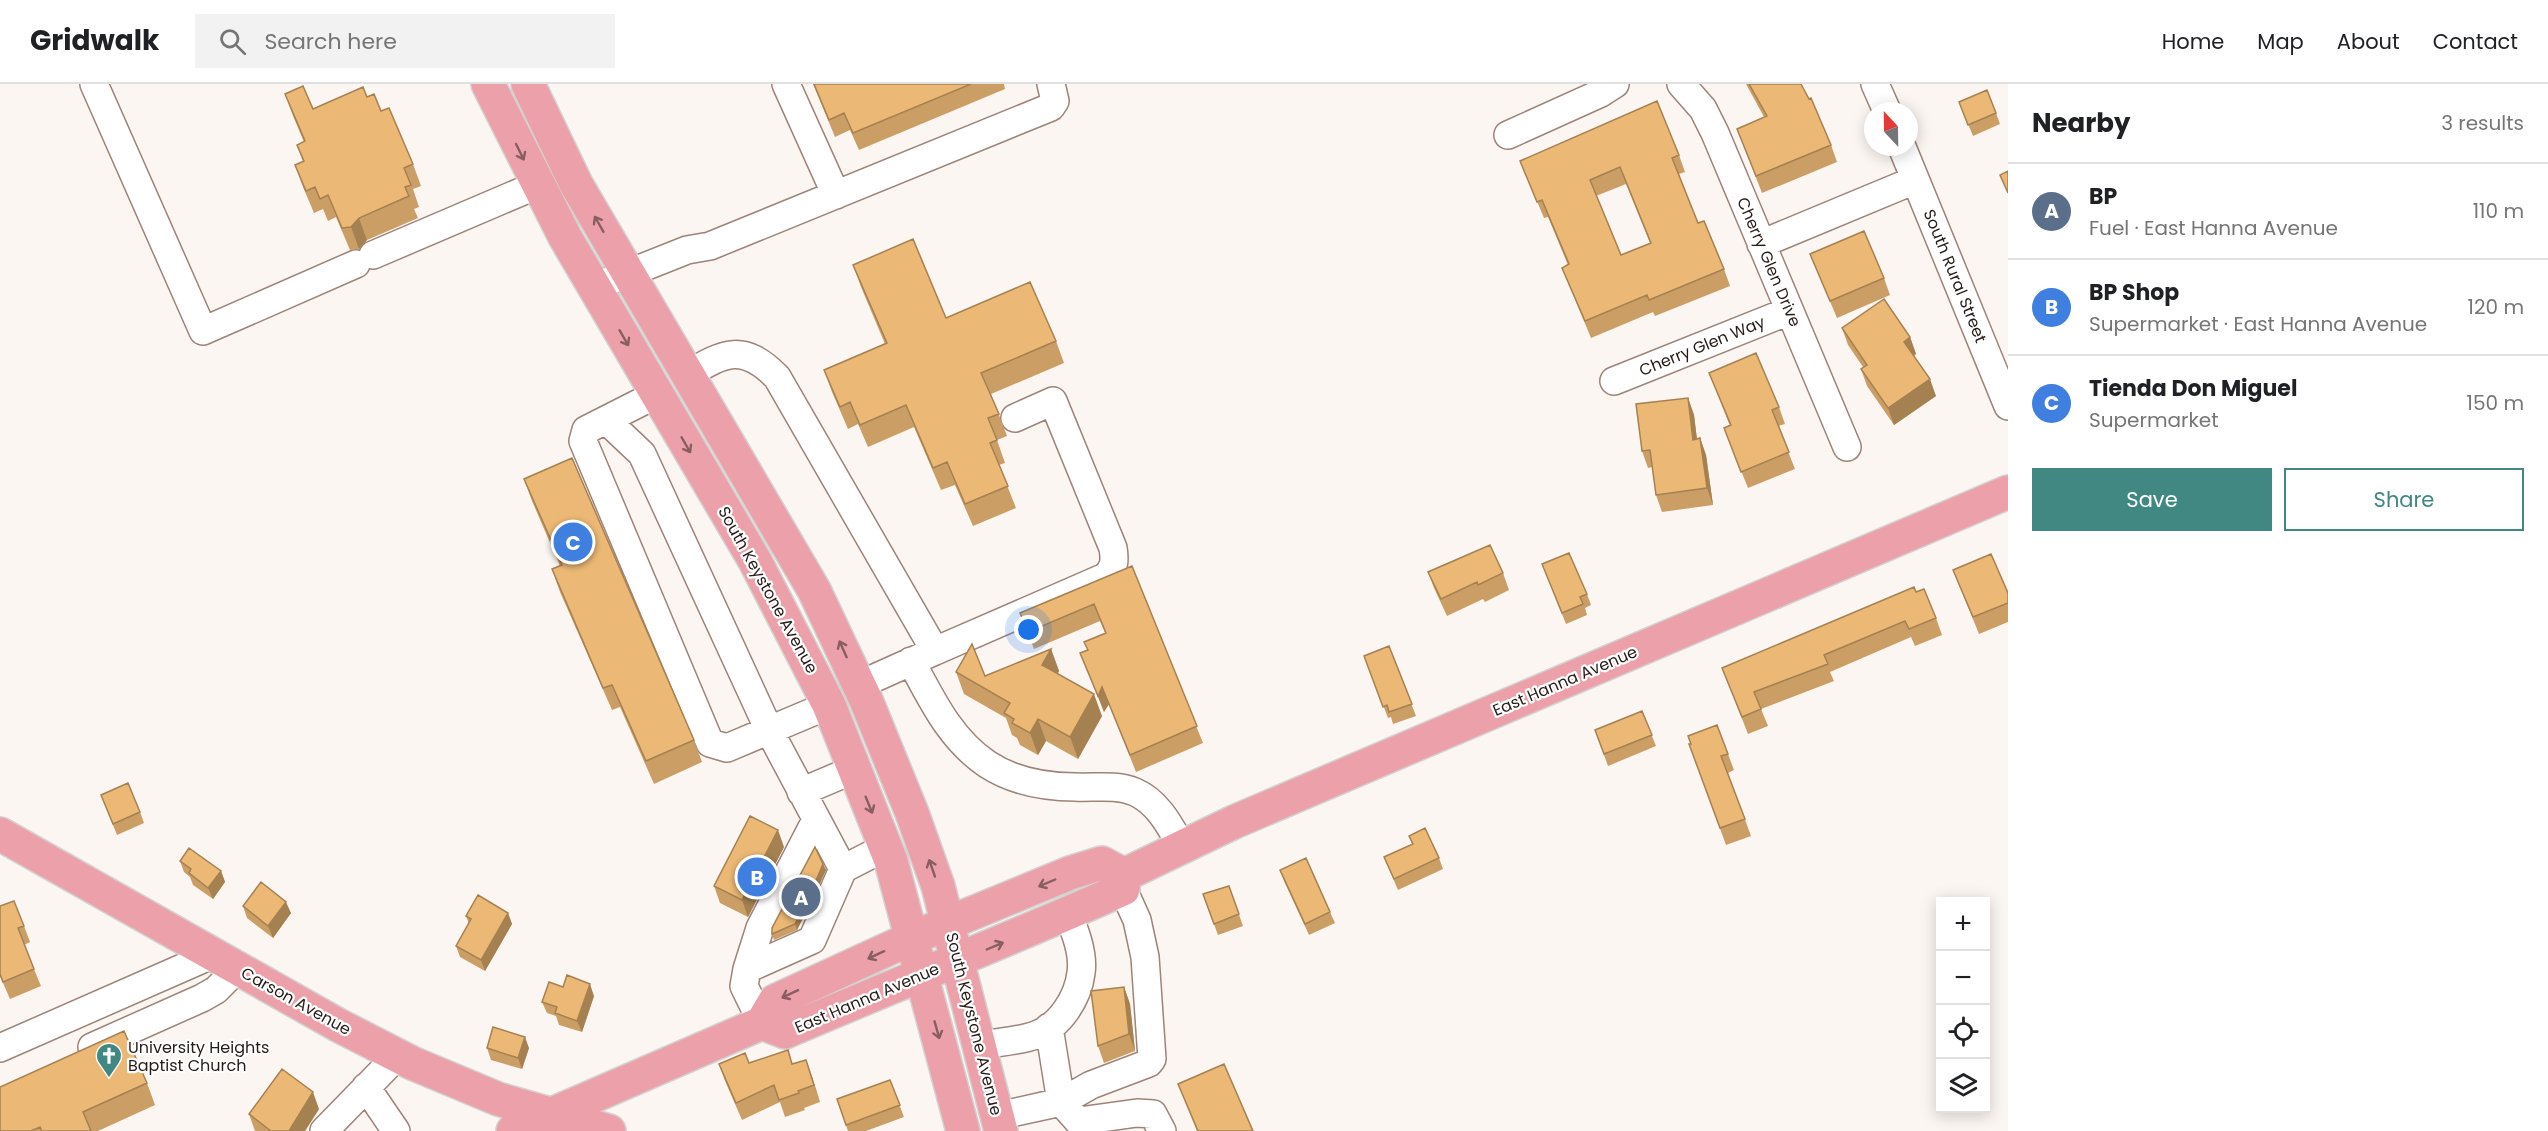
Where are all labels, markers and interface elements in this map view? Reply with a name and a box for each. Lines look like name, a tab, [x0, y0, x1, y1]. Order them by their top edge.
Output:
search box	[195, 14, 615, 68]
text: Gridwalk	[30, 21, 159, 60]
icon: search	[216, 25, 249, 58]
text: Search here	[264, 26, 397, 57]
text: Home	[2162, 27, 2224, 56]
text: Map	[2257, 27, 2304, 56]
text: About	[2337, 27, 2400, 56]
text: Contact	[2433, 27, 2518, 56]
north arrow	[1864, 102, 1918, 156]
text: Nearby	[2032, 105, 2130, 141]
text: 3 results	[2441, 109, 2524, 137]
one-way arrow	[515, 142, 527, 160]
text: BP	[2089, 181, 2117, 212]
street label: Cherry Glen Drive	[1731, 194, 1807, 330]
text: A	[2044, 197, 2059, 225]
text: 110 m	[2473, 197, 2524, 225]
street label: South Rural Street	[1918, 206, 1992, 346]
text: Fuel · East Hanna Avenue	[2089, 214, 2338, 242]
one-way arrow	[593, 216, 605, 233]
text: BP Shop	[2089, 277, 2179, 308]
text: B	[2045, 293, 2058, 321]
text: 120 m	[2468, 293, 2524, 321]
street label: Cherry Glen Way	[1636, 310, 1768, 382]
text: Supermarket · East Hanna Avenue	[2089, 310, 2427, 338]
one-way arrow	[618, 329, 630, 346]
text: Tienda Don Miguel	[2089, 373, 2297, 404]
text: C	[2044, 389, 2059, 417]
text: 150 m	[2467, 389, 2524, 417]
text: Supermarket	[2089, 406, 2218, 434]
one-way arrow	[681, 436, 693, 453]
button: Save	[2032, 468, 2272, 531]
button: Share	[2284, 468, 2524, 531]
street label: South Keystone Avenue	[712, 502, 824, 678]
pin: C	[554, 520, 592, 564]
your location	[1014, 615, 1043, 644]
one-way arrow	[836, 640, 847, 658]
street label: East Hanna Avenue	[1489, 640, 1641, 722]
one-way arrow	[864, 795, 875, 814]
pin: B	[738, 854, 777, 900]
one-way arrow	[925, 860, 936, 878]
pin: A	[782, 874, 820, 920]
one-way arrow	[1039, 878, 1057, 889]
map controls	[1936, 897, 1990, 1113]
button: +	[1936, 897, 1990, 951]
street label: South Keystone Avenue	[940, 930, 1008, 1118]
one-way arrow	[986, 939, 1004, 950]
one-way arrow	[867, 949, 885, 961]
button: −	[1936, 951, 1990, 1005]
street label: East Hanna Avenue	[791, 957, 943, 1039]
street label: Carson Avenue	[237, 961, 355, 1041]
one-way arrow	[781, 989, 799, 1001]
button: locate	[1936, 1005, 1990, 1059]
one-way arrow	[932, 1020, 943, 1039]
place label: University Heights Baptist Church	[128, 1036, 269, 1077]
church icon: University Heights Baptist Church	[94, 1041, 124, 1079]
button: layers	[1936, 1059, 1990, 1113]

